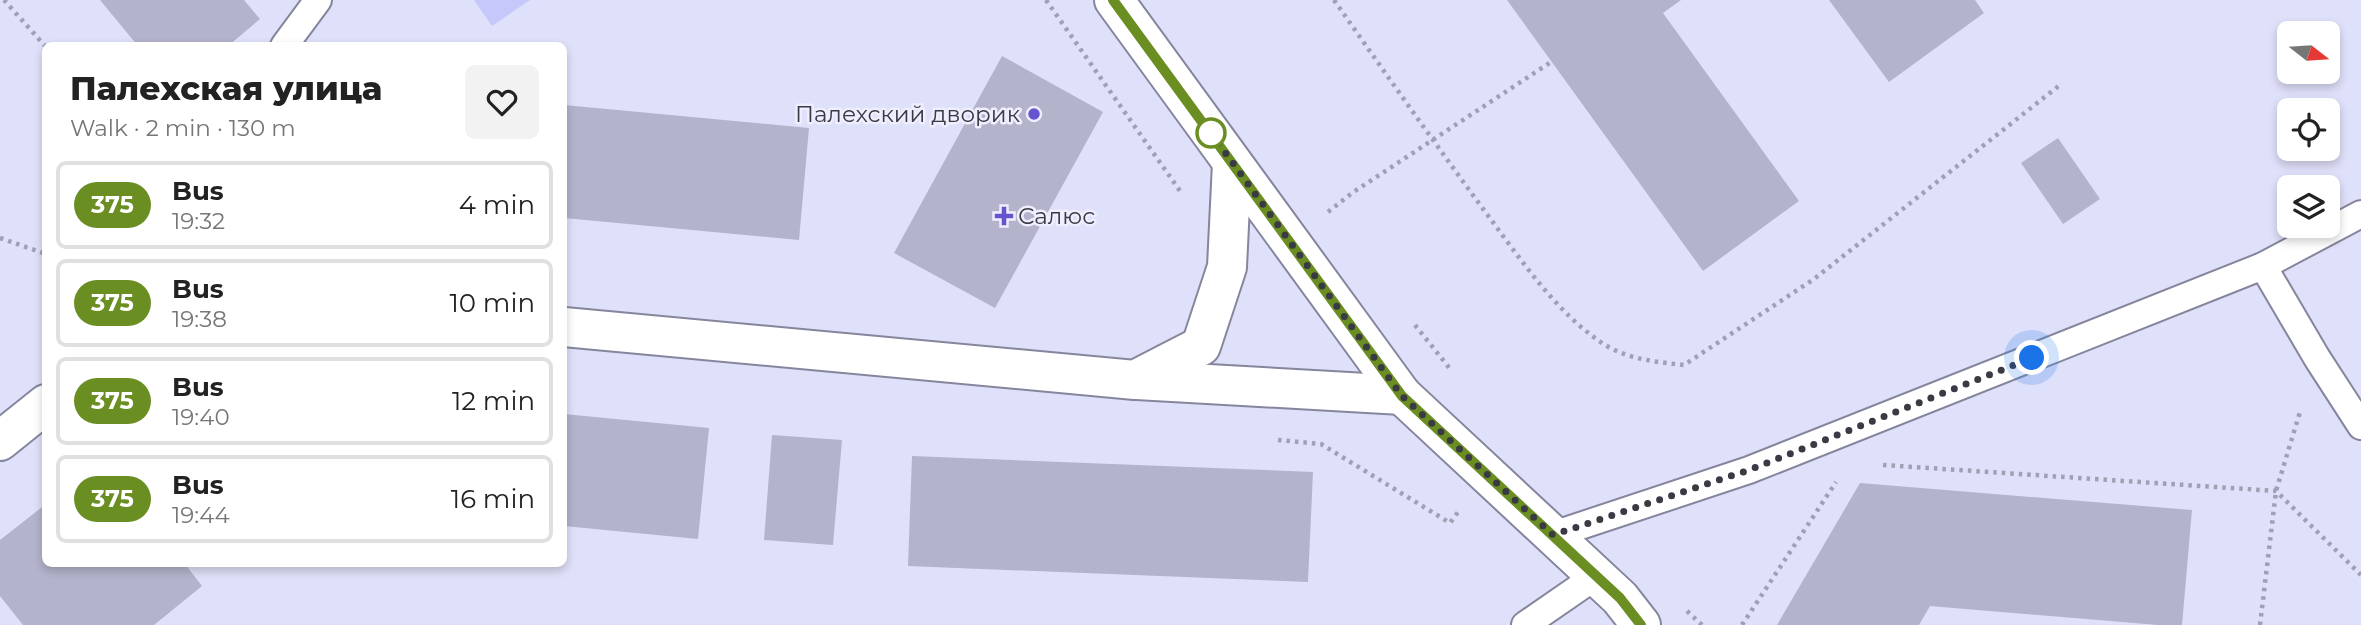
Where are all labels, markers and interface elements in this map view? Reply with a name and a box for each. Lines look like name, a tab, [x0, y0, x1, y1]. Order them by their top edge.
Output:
north arrow	[2277, 21, 2340, 84]
map controls	[2277, 21, 2340, 238]
button: heart	[465, 65, 539, 139]
text: Палехская улица	[70, 68, 382, 108]
button: locate	[2277, 98, 2340, 161]
place label: Палехский дворик	[795, 100, 1021, 128]
marker: Палехский дворик	[1026, 106, 1042, 122]
text: Walk · 2 min · 130 m	[70, 114, 296, 142]
unlabelled marker	[1196, 118, 1226, 148]
text: Bus	[172, 175, 224, 207]
button: layers	[2277, 175, 2340, 238]
text: 4 min	[459, 189, 535, 221]
text: 375	[91, 190, 134, 219]
place label: Салюс	[1018, 202, 1095, 230]
text: 19:32	[172, 207, 225, 235]
marker: Салюс	[996, 208, 1012, 224]
text: Bus	[172, 273, 224, 305]
text: 10 min	[449, 287, 535, 319]
text: 375	[91, 288, 134, 317]
text: 19:38	[172, 305, 227, 333]
your location	[2014, 340, 2049, 375]
text: Bus	[172, 371, 224, 403]
text: 12 min	[452, 385, 535, 417]
text: 375	[91, 386, 134, 415]
text: 19:40	[172, 403, 230, 431]
text: Bus	[172, 469, 224, 501]
text: 16 min	[451, 483, 535, 515]
text: 375	[91, 484, 134, 513]
text: 19:44	[172, 501, 230, 529]

